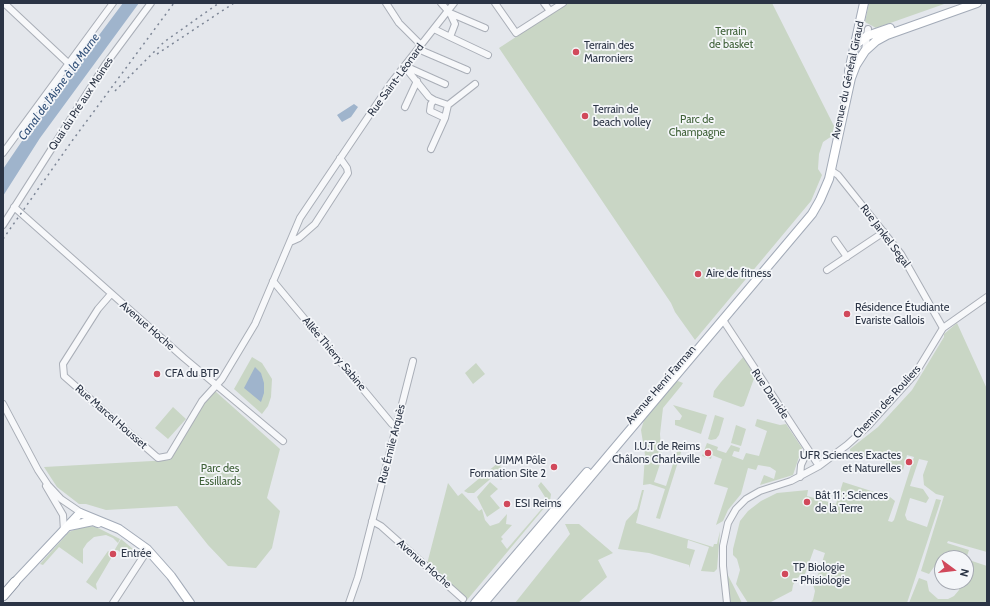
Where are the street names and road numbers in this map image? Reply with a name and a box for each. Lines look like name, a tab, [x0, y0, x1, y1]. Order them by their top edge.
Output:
street label: Avenue du Général Giraud	[829, 20, 867, 140]
street label: Rue Saint-Léonard	[365, 41, 427, 119]
street label: Quai du Pré aux Moines	[46, 55, 116, 153]
street label: Rue Jankel Segal	[857, 202, 913, 270]
street label: Avenue Hoche	[117, 299, 177, 353]
street label: Allée Thierry Sabine	[299, 314, 369, 394]
street label: Avenue Henri Farman	[623, 343, 699, 427]
street label: Chemin des Rouliers	[850, 362, 924, 442]
street label: Rue Damide	[749, 367, 791, 421]
street label: Rue Marcel Housset	[72, 382, 150, 452]
street label: Rue Émile Arquès	[376, 403, 408, 485]
street label: Avenue Hoche	[394, 537, 454, 591]

